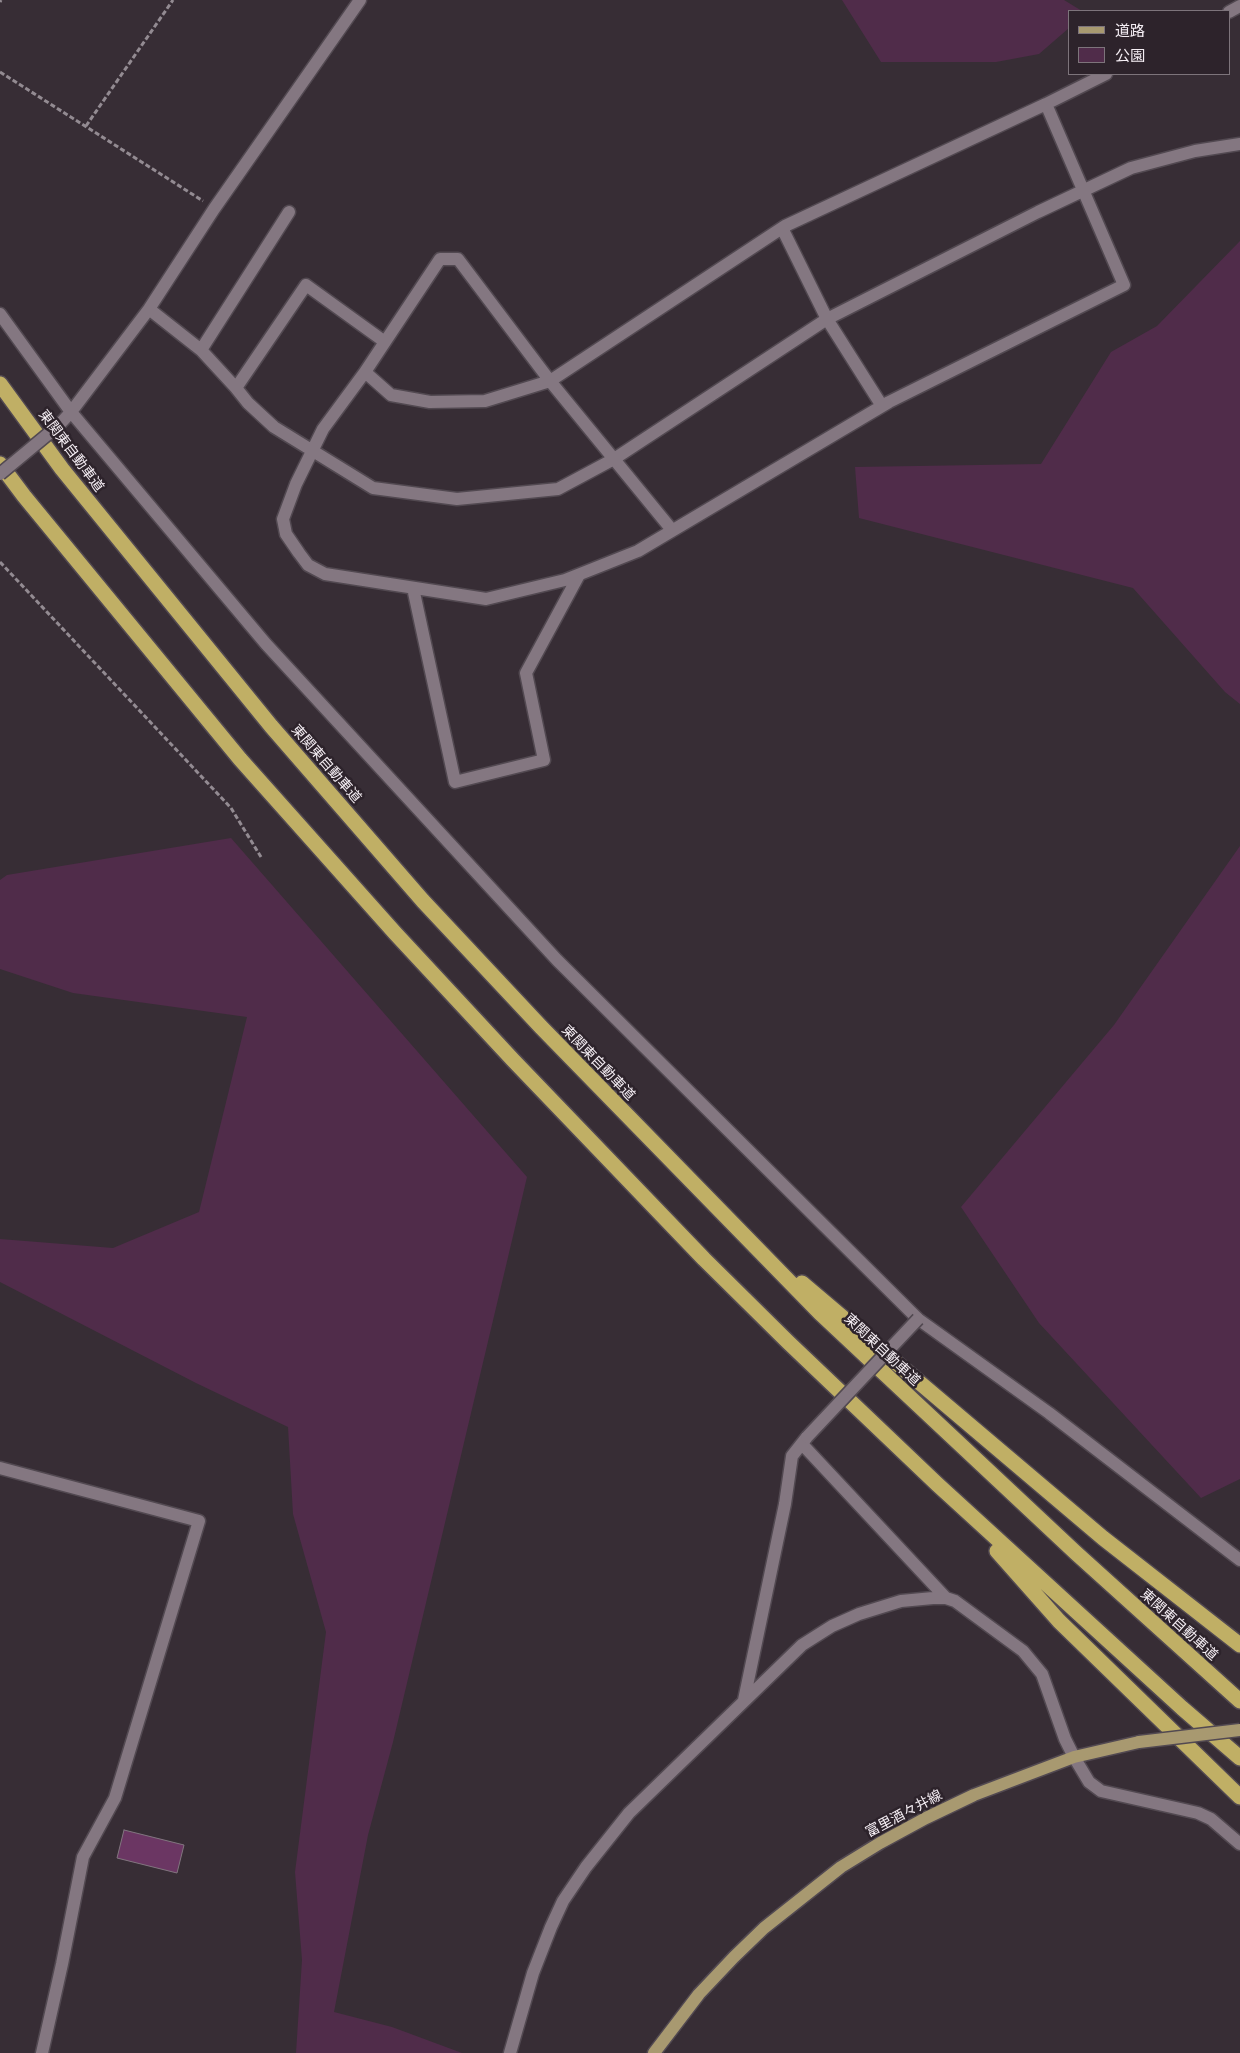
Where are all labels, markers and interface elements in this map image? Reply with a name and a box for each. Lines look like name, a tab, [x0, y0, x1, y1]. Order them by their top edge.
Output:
legend	[1068, 10, 1230, 75]
text: 道路	[1115, 22, 1145, 40]
text: 公園	[1115, 47, 1145, 65]
street label: 東関東自動車道	[35, 407, 107, 495]
street label: 東関東自動車道	[288, 722, 364, 806]
street label: 東関東自動車道	[558, 1022, 638, 1104]
street label: 東関東自動車道	[840, 1310, 924, 1390]
street label: 東関東自動車道	[1137, 1586, 1221, 1664]
street label: 富里酒々井線	[863, 1787, 945, 1841]

